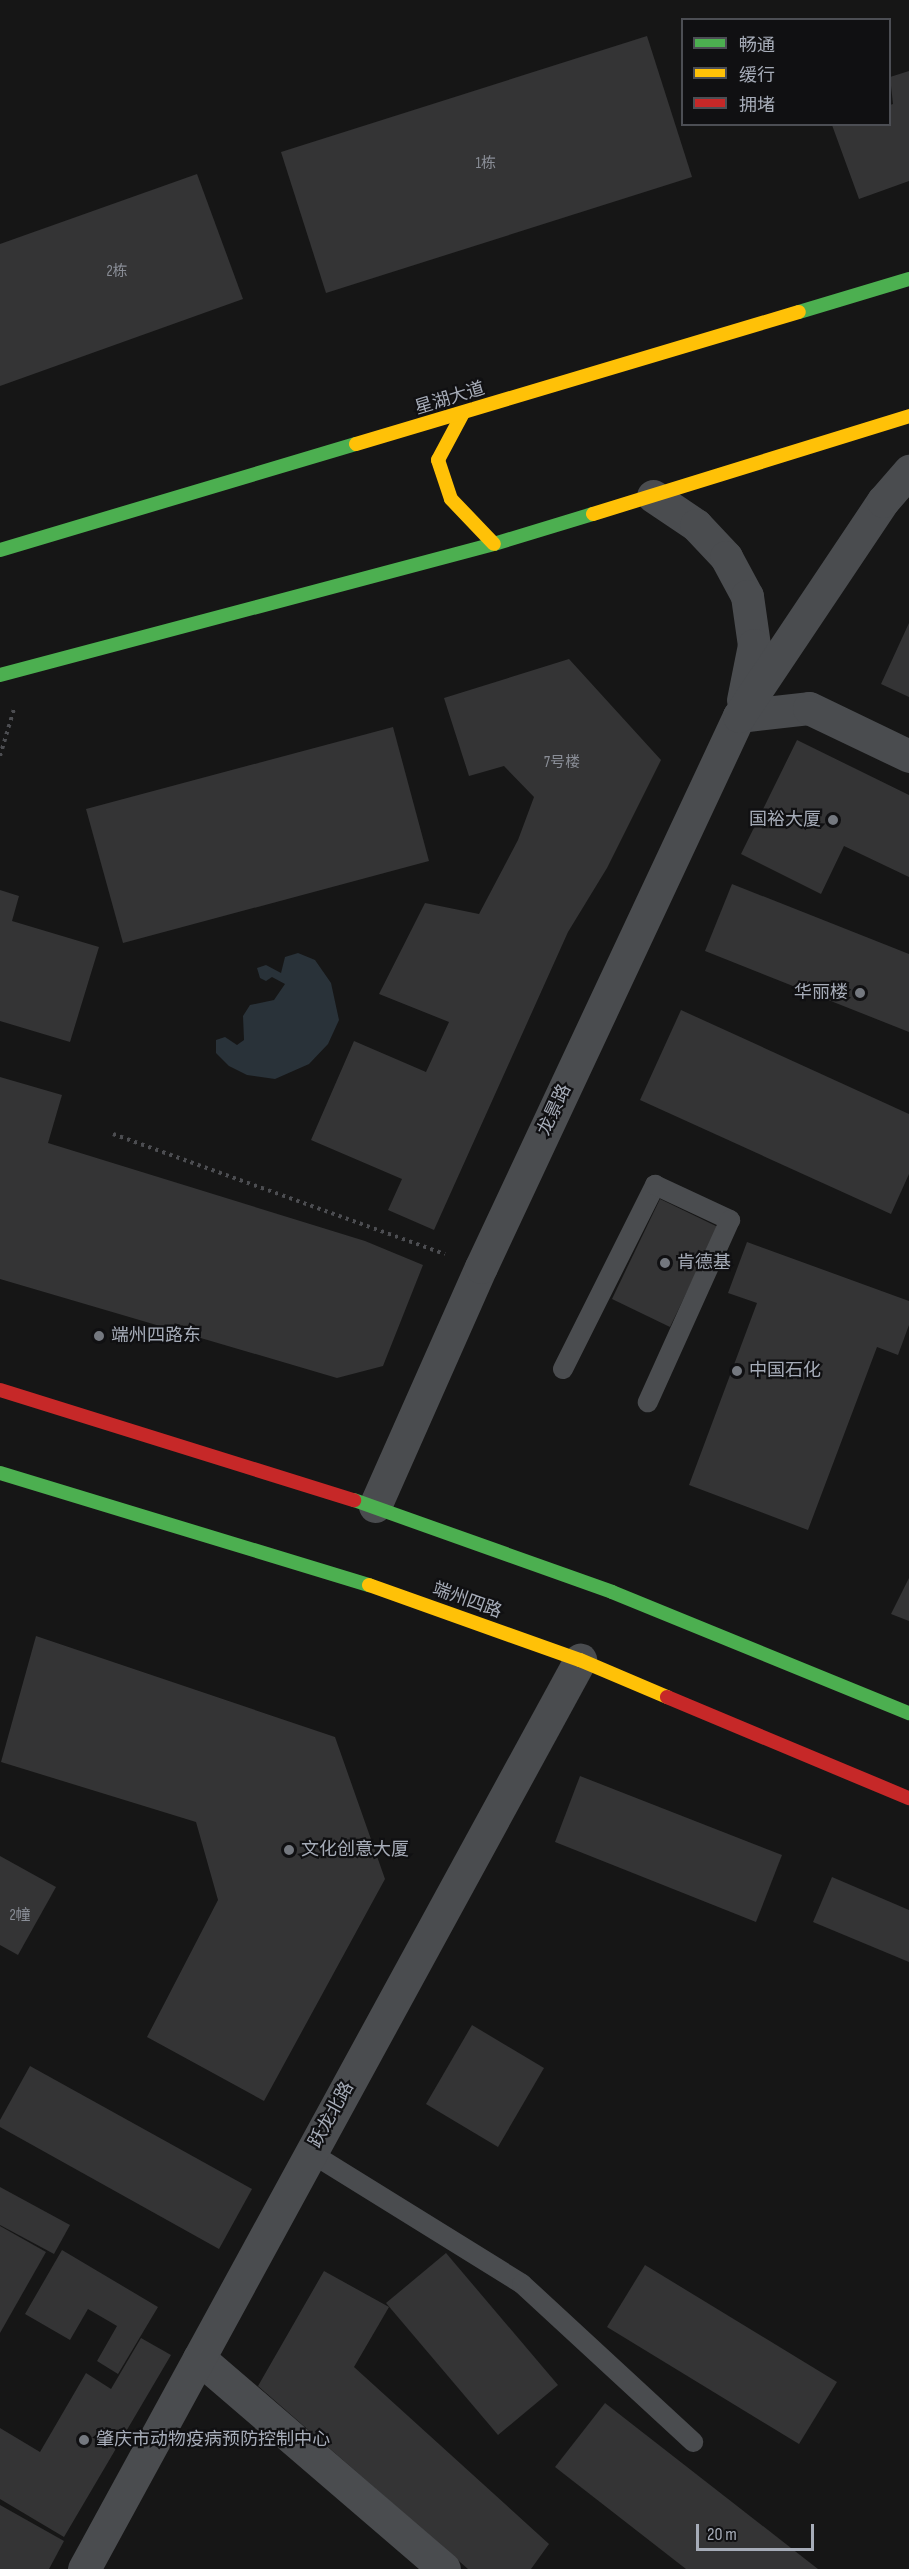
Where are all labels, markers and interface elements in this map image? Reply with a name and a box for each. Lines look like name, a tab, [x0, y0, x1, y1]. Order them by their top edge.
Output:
legend	[681, 18, 891, 126]
text: 畅通	[739, 35, 775, 56]
text: 缓行	[739, 65, 775, 86]
text: 拥堵	[739, 95, 775, 116]
house number: 1栋	[476, 155, 496, 173]
house number: 2栋	[106, 263, 128, 281]
street label: 星湖大道	[412, 378, 488, 420]
house number: 7号楼	[544, 754, 580, 772]
place label: 国裕大厦	[749, 809, 821, 831]
marker: 国裕大厦	[826, 813, 840, 827]
place label: 华丽楼	[794, 982, 848, 1004]
marker: 华丽楼	[853, 986, 867, 1000]
street label: 龙景路	[534, 1081, 576, 1139]
place label: 肯德基	[677, 1252, 731, 1274]
marker: 肯德基	[658, 1256, 672, 1270]
place label: 端州四路东	[111, 1325, 201, 1347]
marker: 端州四路东	[92, 1329, 106, 1343]
place label: 中国石化	[749, 1360, 821, 1382]
marker: 中国石化	[730, 1364, 744, 1378]
street label: 端州四路	[429, 1579, 505, 1623]
place label: 文化创意大厦	[301, 1839, 409, 1861]
marker: 文化创意大厦	[282, 1843, 296, 1857]
house number: 2幢	[9, 1907, 31, 1925]
street label: 跃龙北路	[305, 2078, 359, 2152]
place label: 肇庆市动物疫病预防控制中心	[96, 2429, 330, 2451]
marker: 肇庆市动物疫病预防控制中心	[77, 2433, 91, 2447]
scale bar	[699, 2512, 818, 2550]
text: 20 m	[707, 2524, 737, 2545]

